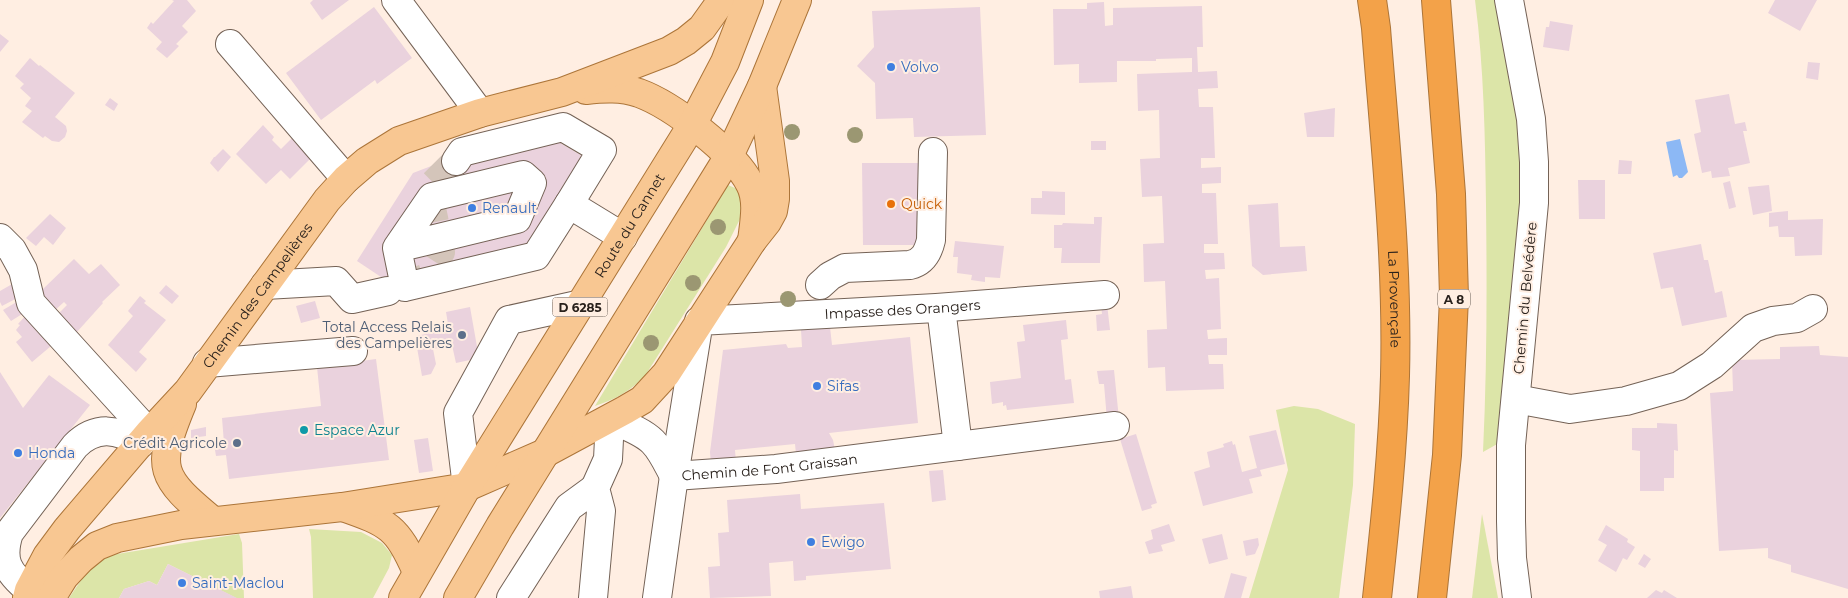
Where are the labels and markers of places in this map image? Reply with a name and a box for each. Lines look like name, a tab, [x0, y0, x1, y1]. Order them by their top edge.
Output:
place label: Volvo	[901, 58, 939, 76]
marker: Volvo	[885, 61, 897, 73]
place label: Quick	[901, 195, 943, 213]
marker: Quick	[885, 198, 897, 210]
place label: Renault	[482, 199, 537, 217]
marker: Renault	[466, 202, 478, 214]
place label: Total Access Relais des Campelières	[322, 318, 452, 352]
marker: Total Access Relais des Campelières	[456, 329, 468, 341]
place label: Sifas	[827, 377, 859, 395]
marker: Sifas	[811, 380, 823, 392]
place label: Espace Azur	[314, 421, 400, 439]
marker: Espace Azur	[298, 424, 310, 436]
place label: Crédit Agricole	[123, 434, 227, 452]
marker: Crédit Agricole	[231, 437, 243, 449]
place label: Honda	[28, 444, 75, 462]
marker: Honda	[12, 447, 24, 459]
place label: Ewigo	[821, 533, 865, 551]
marker: Ewigo	[805, 536, 817, 548]
place label: Saint-Maclou	[192, 574, 284, 592]
marker: Saint-Maclou	[176, 577, 188, 589]

